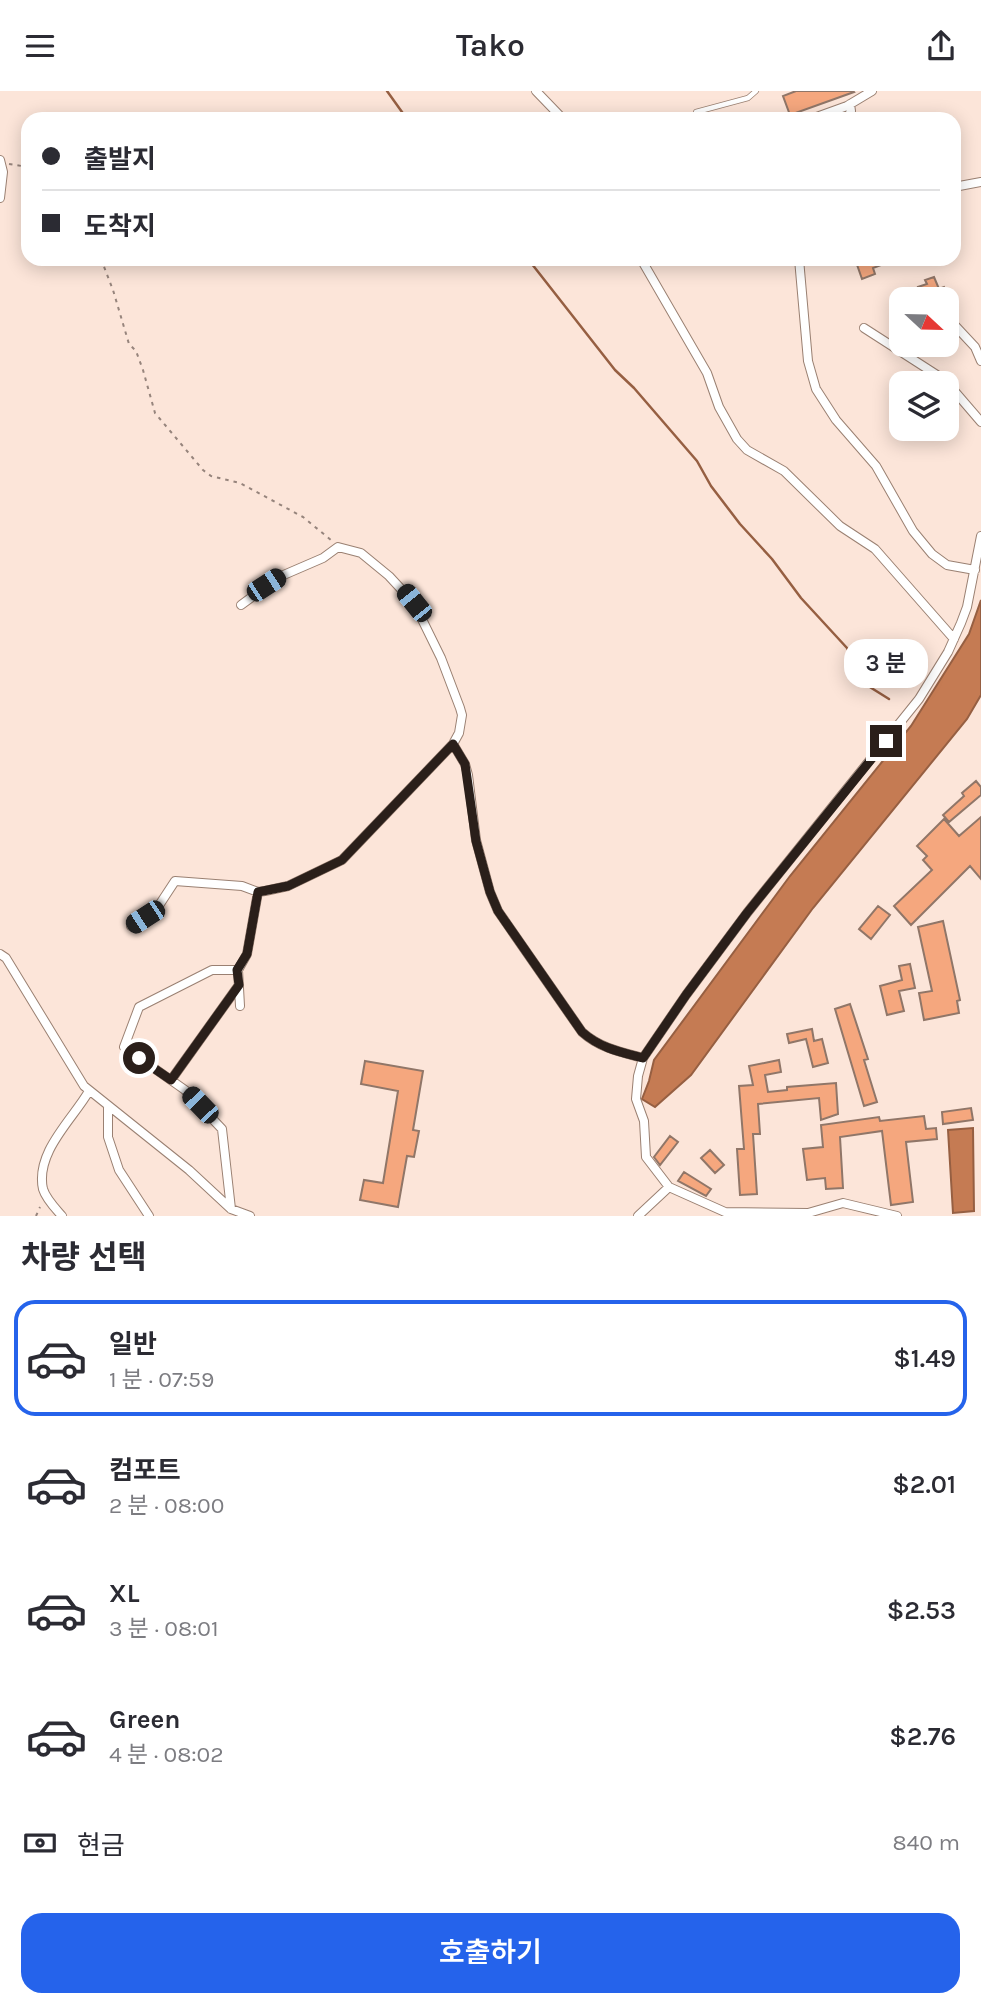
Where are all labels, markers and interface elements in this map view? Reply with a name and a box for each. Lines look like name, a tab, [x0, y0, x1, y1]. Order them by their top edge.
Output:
icon: menu	[21, 27, 59, 65]
text: Tako	[456, 27, 525, 64]
icon: share	[922, 27, 960, 65]
text: 출발지	[84, 144, 156, 175]
text: 도착지	[84, 211, 156, 242]
north arrow	[889, 287, 959, 357]
map controls	[889, 287, 959, 441]
button: layers	[889, 371, 959, 441]
car	[243, 565, 290, 605]
car	[393, 580, 436, 626]
callout: 3 분	[844, 639, 928, 689]
text: 3 분	[866, 650, 907, 677]
route end	[870, 725, 902, 757]
car	[122, 897, 169, 937]
route start	[123, 1042, 155, 1074]
car	[178, 1083, 223, 1127]
text: 차량 선택	[21, 1239, 147, 1276]
icon: car	[25, 1327, 88, 1390]
text: 일반	[109, 1329, 157, 1360]
text: $1.49	[893, 1343, 956, 1374]
text: 1 분 · 07:59	[109, 1366, 214, 1393]
icon: car	[25, 1453, 88, 1516]
text: 컴포트	[109, 1455, 181, 1486]
text: $2.01	[892, 1469, 956, 1500]
text: 2 분 · 08:00	[109, 1492, 224, 1519]
text: XL	[109, 1578, 140, 1609]
icon: car	[25, 1579, 88, 1642]
text: $2.53	[887, 1595, 956, 1626]
text: 3 분 · 08:01	[109, 1615, 219, 1642]
text: Green	[109, 1704, 181, 1735]
icon: car	[25, 1705, 88, 1768]
text: $2.76	[889, 1721, 956, 1752]
text: 4 분 · 08:02	[109, 1741, 224, 1768]
icon: cash	[21, 1824, 59, 1862]
text: 840 m	[892, 1829, 960, 1856]
text: 현금	[77, 1830, 125, 1861]
button: 호출하기	[21, 1913, 960, 1993]

